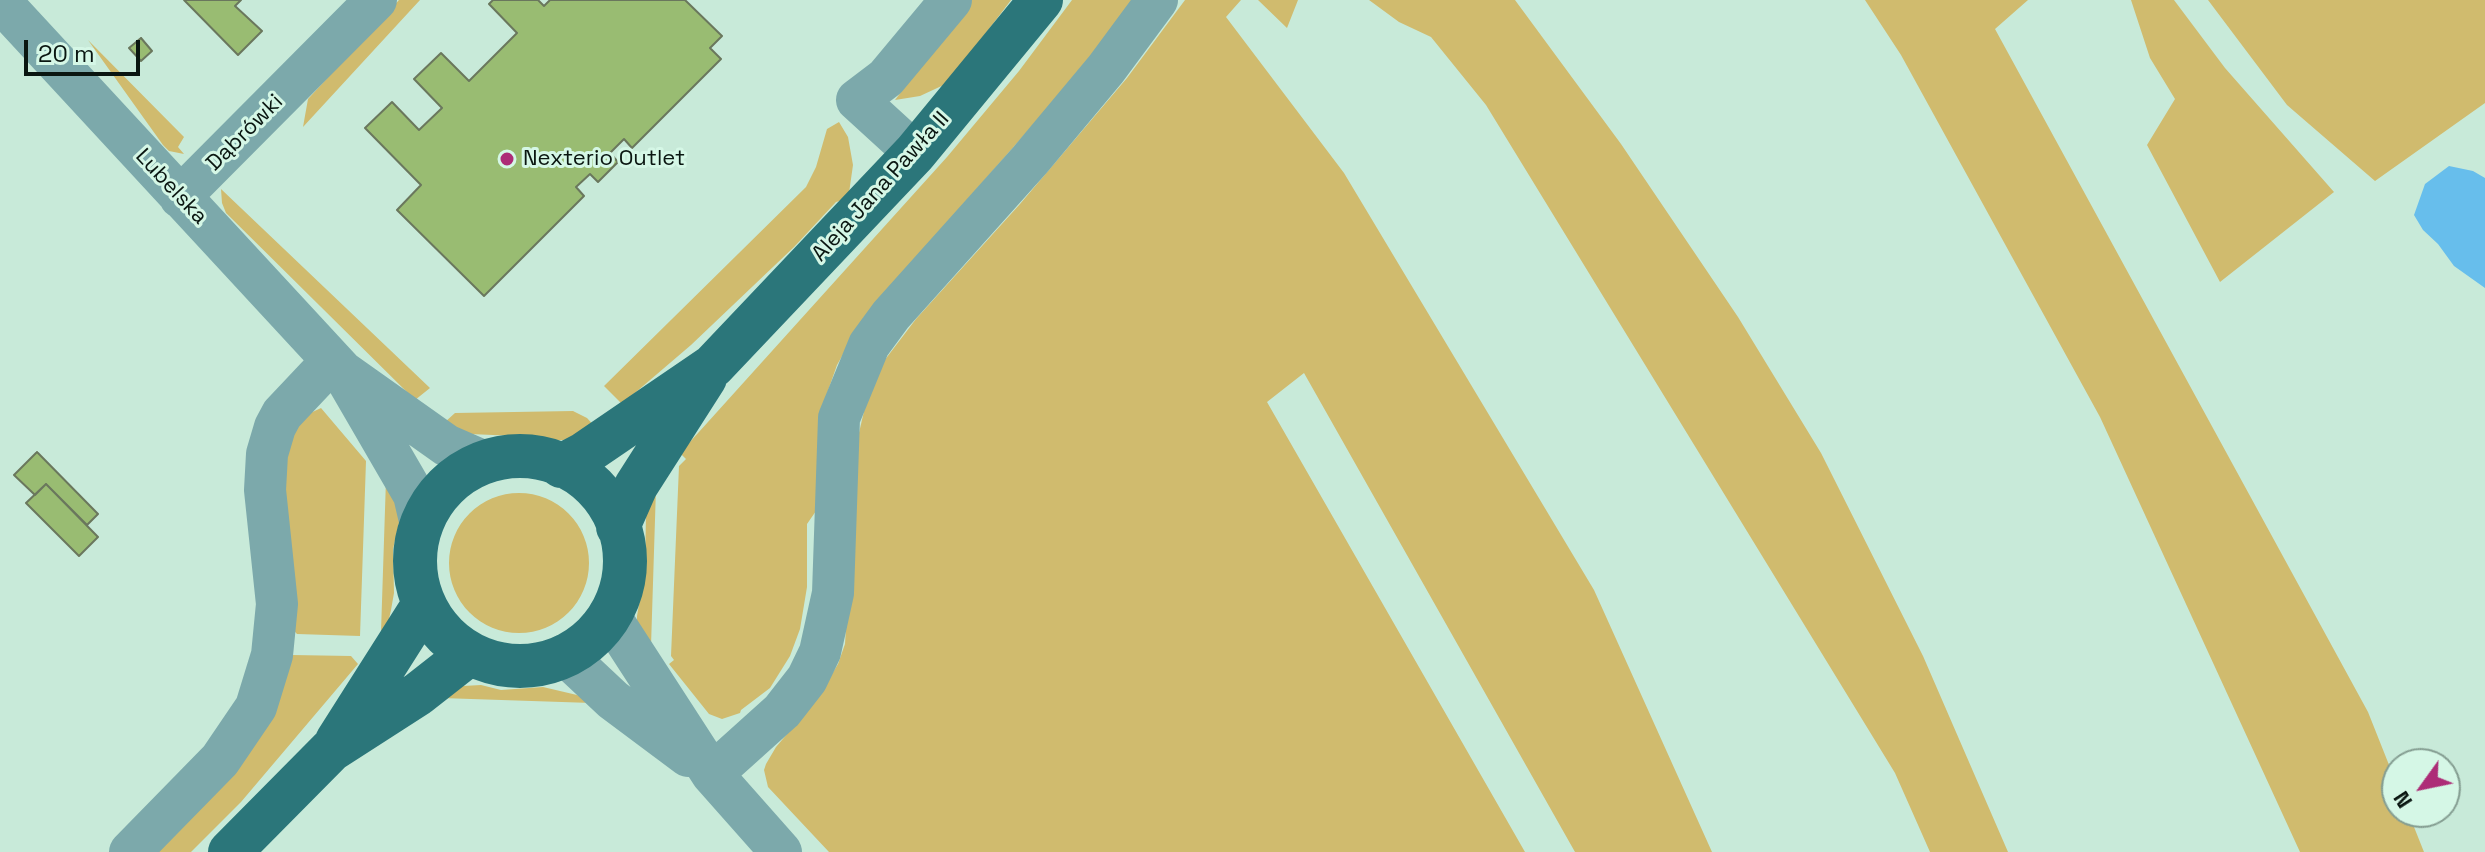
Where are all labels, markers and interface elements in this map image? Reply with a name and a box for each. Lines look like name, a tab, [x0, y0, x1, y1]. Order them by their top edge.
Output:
scale bar	[28, 24, 144, 74]
text: 20 m	[38, 38, 95, 69]
street label: Dąbrówki	[201, 89, 289, 177]
street label: Aleja Jana Pawła II	[807, 107, 955, 267]
street label: Lubelska	[129, 144, 213, 230]
place label: Nexterio Outlet	[523, 146, 685, 172]
marker: Nexterio Outlet	[498, 150, 516, 168]
north arrow	[2381, 748, 2461, 828]
text: N	[2387, 786, 2418, 814]

